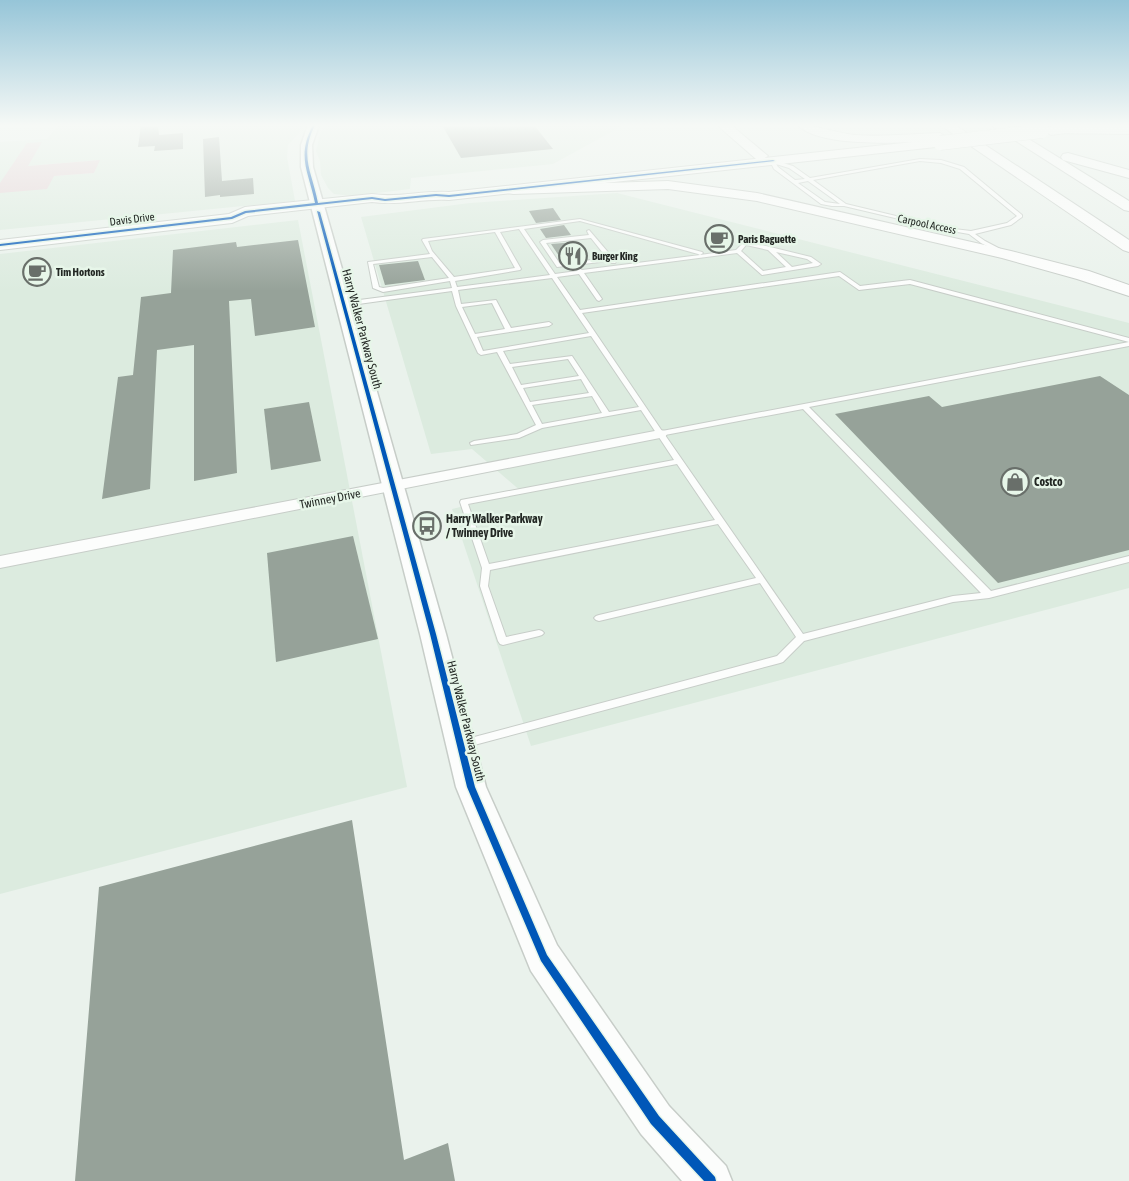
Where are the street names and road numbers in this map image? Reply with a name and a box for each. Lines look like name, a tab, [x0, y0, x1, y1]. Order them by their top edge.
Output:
street label: Davis Drive	[109, 210, 155, 228]
street label: Carpool Access	[897, 212, 957, 236]
street label: Harry Walker Parkway South	[339, 267, 385, 391]
street label: Twinney Drive	[298, 486, 362, 512]
street label: Harry Walker Parkway South	[444, 659, 488, 783]

